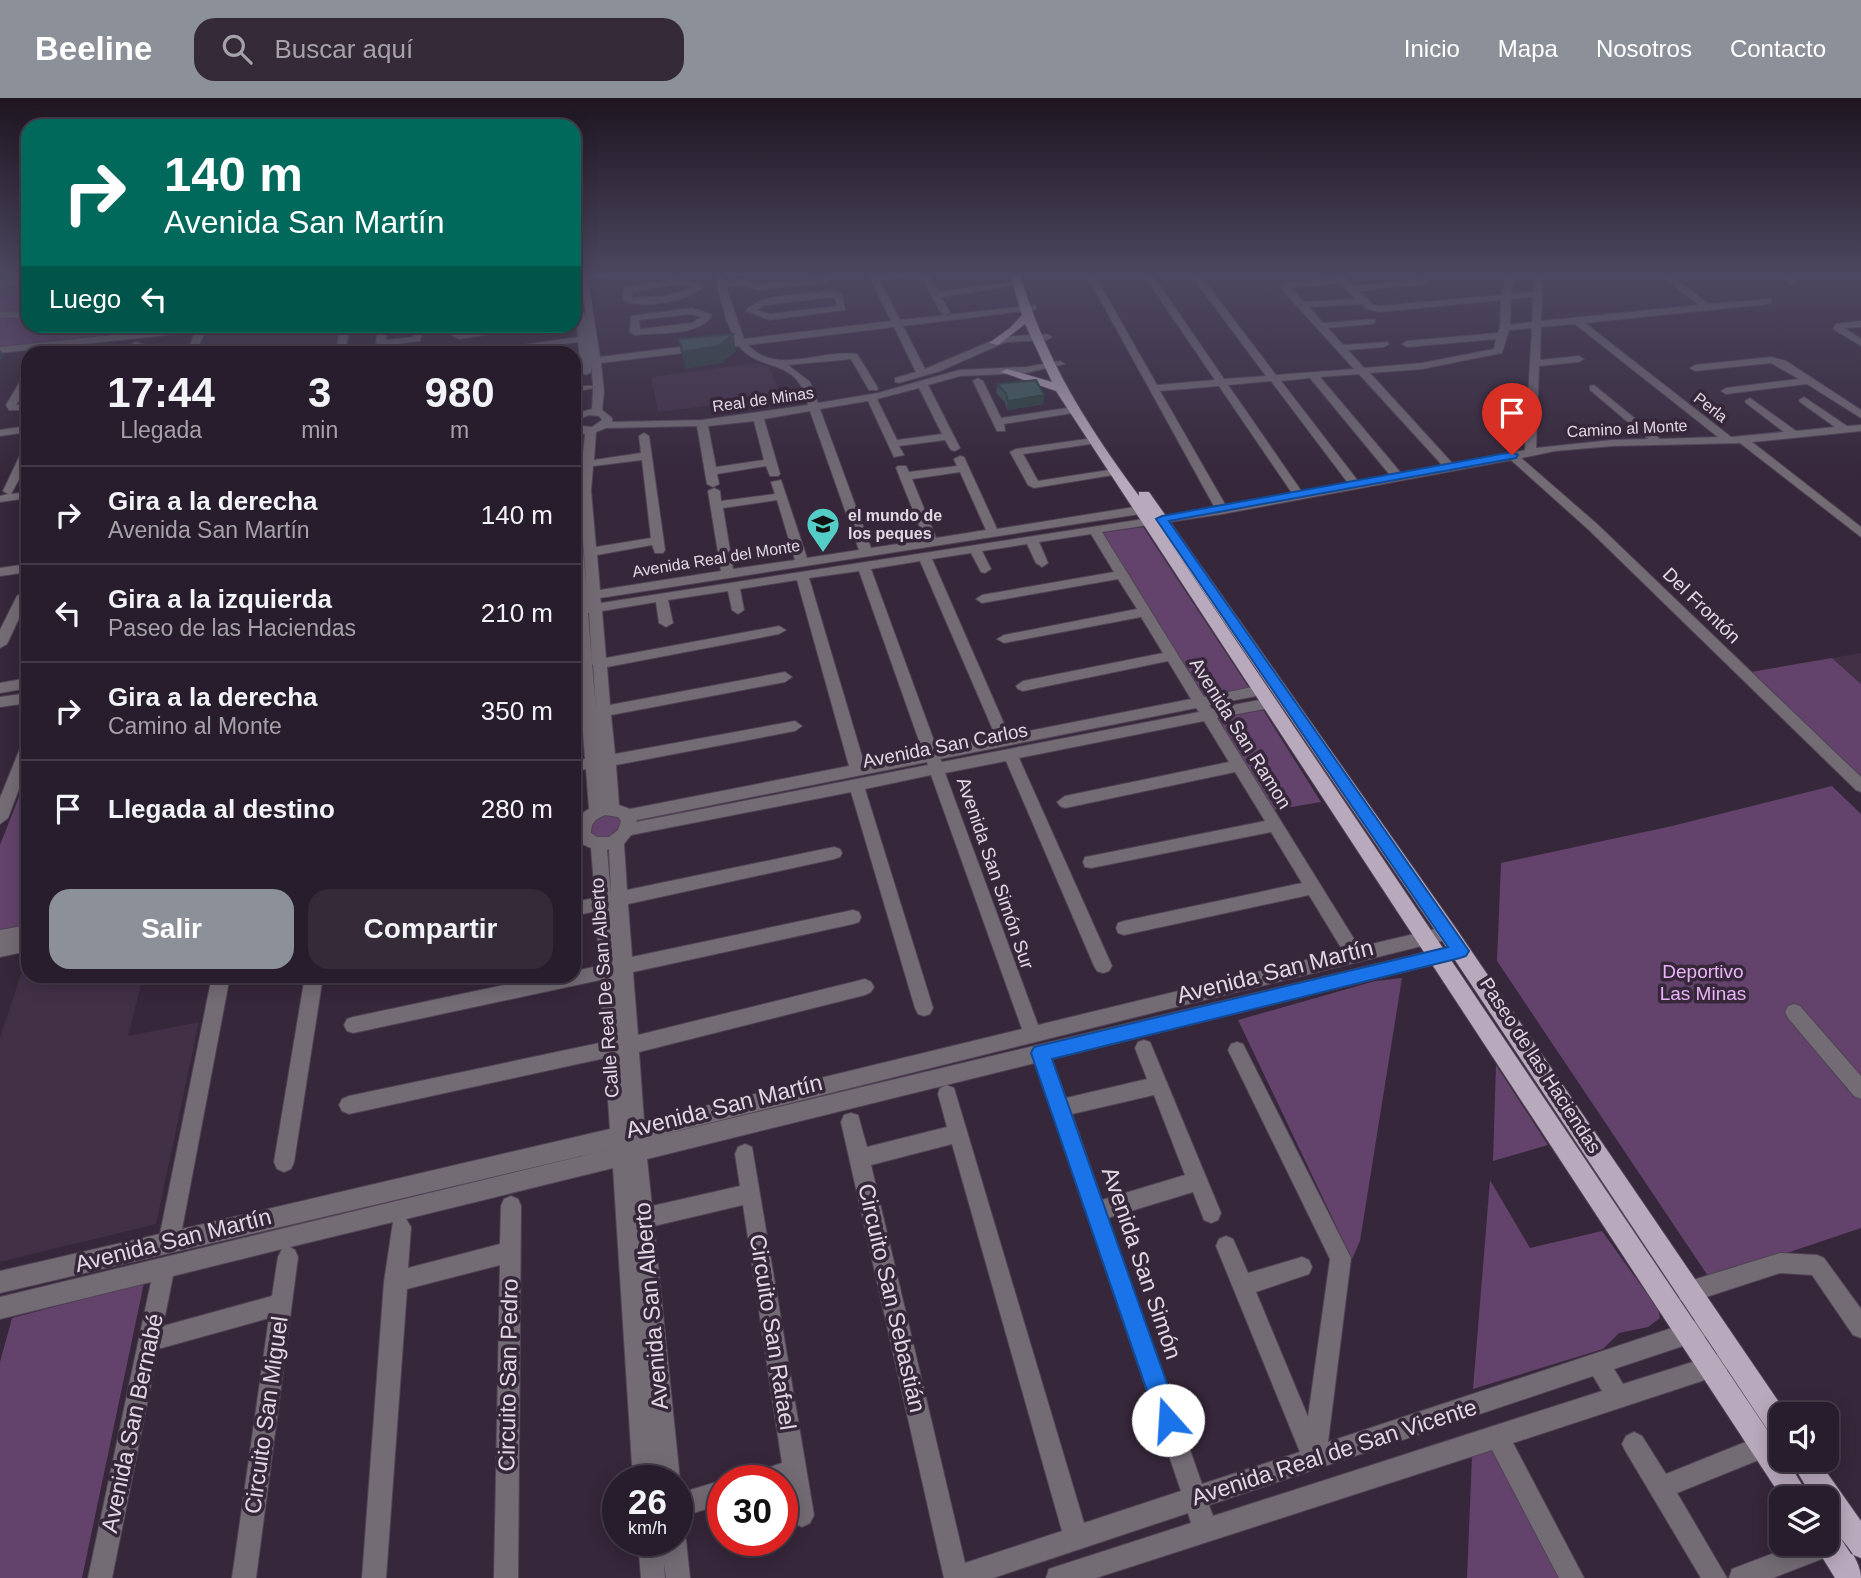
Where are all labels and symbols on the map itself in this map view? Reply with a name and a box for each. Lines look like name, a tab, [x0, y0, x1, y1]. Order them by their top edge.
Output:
pin	[1482, 383, 1542, 455]
street label: Real de Minas	[711, 384, 815, 415]
street label: Perla	[1691, 389, 1731, 426]
street label: Camino al Monte	[1566, 417, 1688, 440]
school or university icon: el mundo de los peques	[804, 505, 842, 554]
place label: el mundo de los peques	[848, 507, 942, 542]
street label: Avenida Real del Monte	[631, 537, 801, 580]
street label: Del Frontón	[1659, 563, 1745, 647]
street label: Avenida San Ramon	[1186, 654, 1296, 813]
street label: Avenida San Carlos	[861, 719, 1029, 772]
street label: Avenida San Simón Sur	[953, 775, 1038, 972]
street label: Calle Real De San Alberto	[586, 877, 623, 1099]
street label: Avenida San Martín	[1174, 934, 1376, 1008]
park label: Deportivo Las Minas	[1660, 961, 1746, 1004]
street label: Paseo de las Haciendas	[1476, 974, 1605, 1157]
street label: Avenida San Martín	[623, 1069, 825, 1143]
street label: Avenida San Simón	[1097, 1163, 1187, 1363]
street label: Circuito San Sebastián	[853, 1181, 931, 1415]
street label: Avenida San Alberto	[629, 1201, 673, 1411]
street label: Avenida San Martín	[72, 1203, 274, 1277]
street label: Circuito San Rafael	[745, 1232, 801, 1432]
street label: Circuito San Pedro	[493, 1278, 523, 1472]
street label: Avenida San Bernabé	[96, 1311, 168, 1535]
street label: Circuito San Miguel	[239, 1314, 293, 1516]
position arrow	[1131, 1383, 1205, 1457]
street label: Avenida Real de San Vicente	[1188, 1394, 1480, 1510]
speed limit sign: 30	[707, 1465, 798, 1556]

